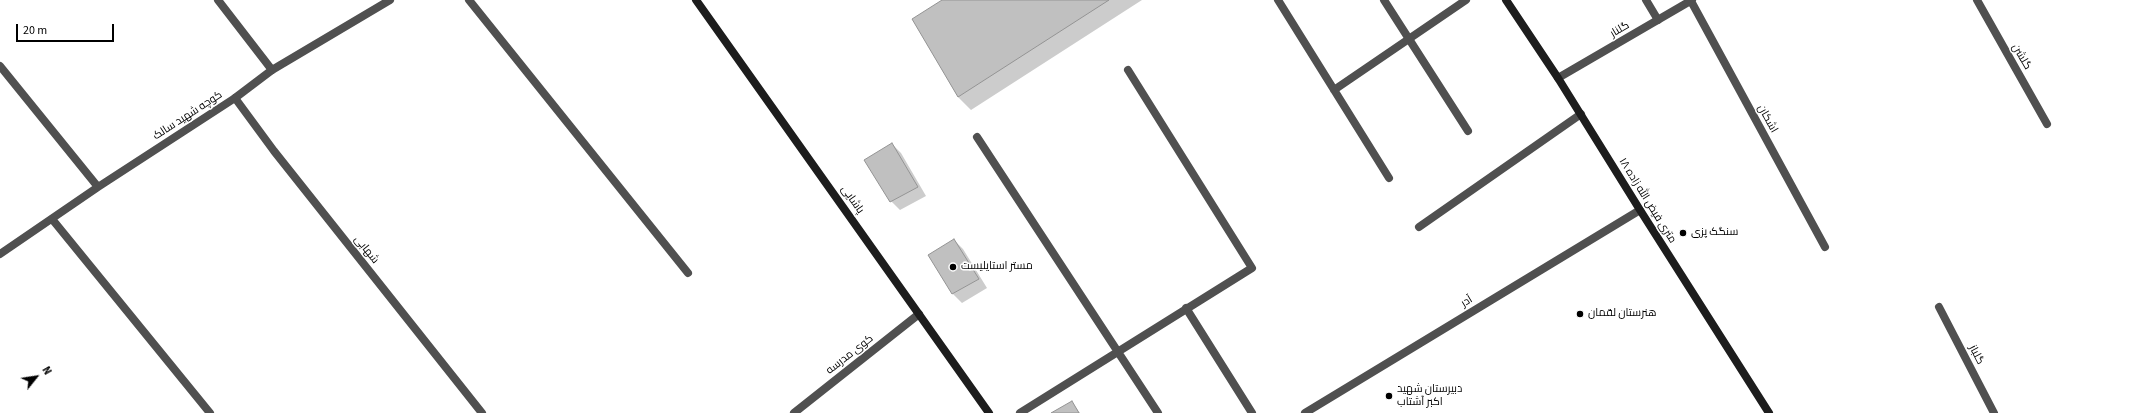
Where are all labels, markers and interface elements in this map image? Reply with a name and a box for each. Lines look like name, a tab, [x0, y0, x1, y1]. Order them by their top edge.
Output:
scale bar	[18, 16, 116, 42]
street label: گلنار	[1608, 19, 1632, 41]
text: 20 m	[23, 22, 47, 39]
street label: گلشن	[2008, 42, 2034, 72]
street label: کوچه شهید سالک	[151, 89, 225, 143]
street label: اشکان	[1754, 103, 1780, 135]
street label: ۱۸ متری فیض الله زاده	[1615, 156, 1679, 246]
street label: پاشایی	[838, 183, 866, 217]
place label: سنگک پزی	[1691, 226, 1738, 240]
marker: سنگک پزی	[1678, 228, 1688, 238]
street label: شهابی	[351, 233, 381, 267]
place label: مستر استایلیست	[961, 260, 1033, 274]
marker: مستر استایلیست	[948, 262, 958, 272]
street label: آدر	[1459, 293, 1475, 311]
place label: هنرستان لقمان	[1588, 307, 1656, 321]
marker: هنرستان لقمان	[1575, 309, 1585, 319]
street label: کوی مدرسه	[824, 332, 876, 378]
street label: گلباز	[1966, 343, 1986, 367]
north arrow	[16, 357, 56, 397]
text: N	[38, 364, 55, 378]
place label: دبیرستان شهید اکبر آشتاب	[1397, 383, 1462, 409]
marker: دبیرستان شهید اکبر آشتاب	[1384, 391, 1394, 401]

